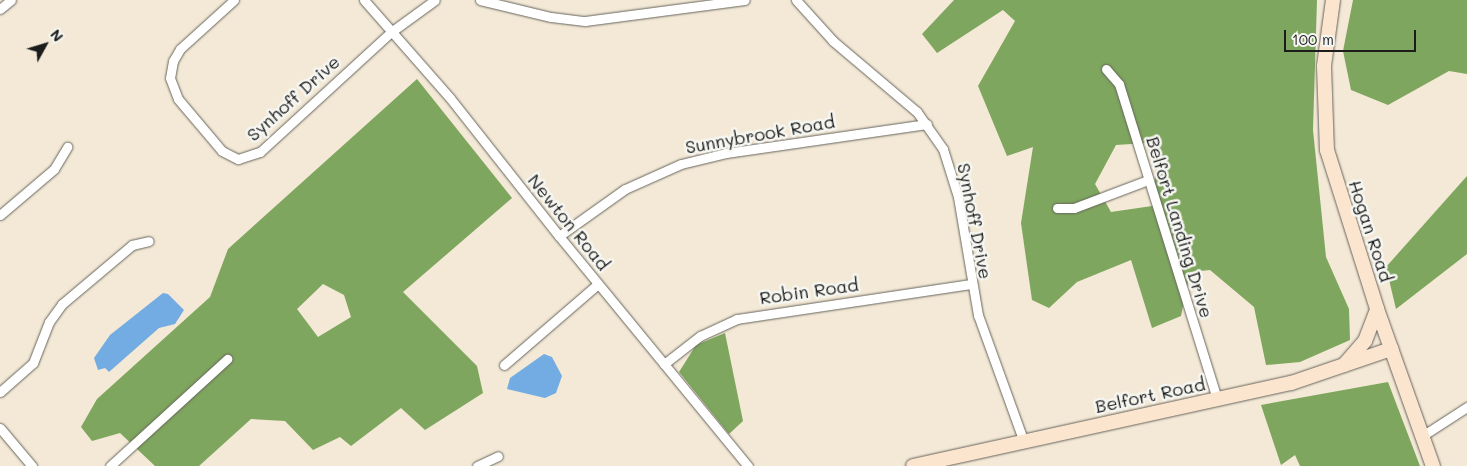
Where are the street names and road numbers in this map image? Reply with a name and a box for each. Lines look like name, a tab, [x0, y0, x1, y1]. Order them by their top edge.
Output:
street label: Synhoff Drive	[242, 51, 344, 145]
street label: Sunnybrook Road	[684, 110, 836, 158]
street label: Belfort Landing Drive	[1142, 134, 1218, 320]
street label: Synhoff Drive	[953, 161, 997, 281]
street label: Newton Road	[524, 170, 614, 274]
street label: Hogan Road	[1344, 177, 1398, 285]
street label: Robin Road	[758, 273, 860, 309]
street label: Belfort Road	[1093, 373, 1207, 417]

